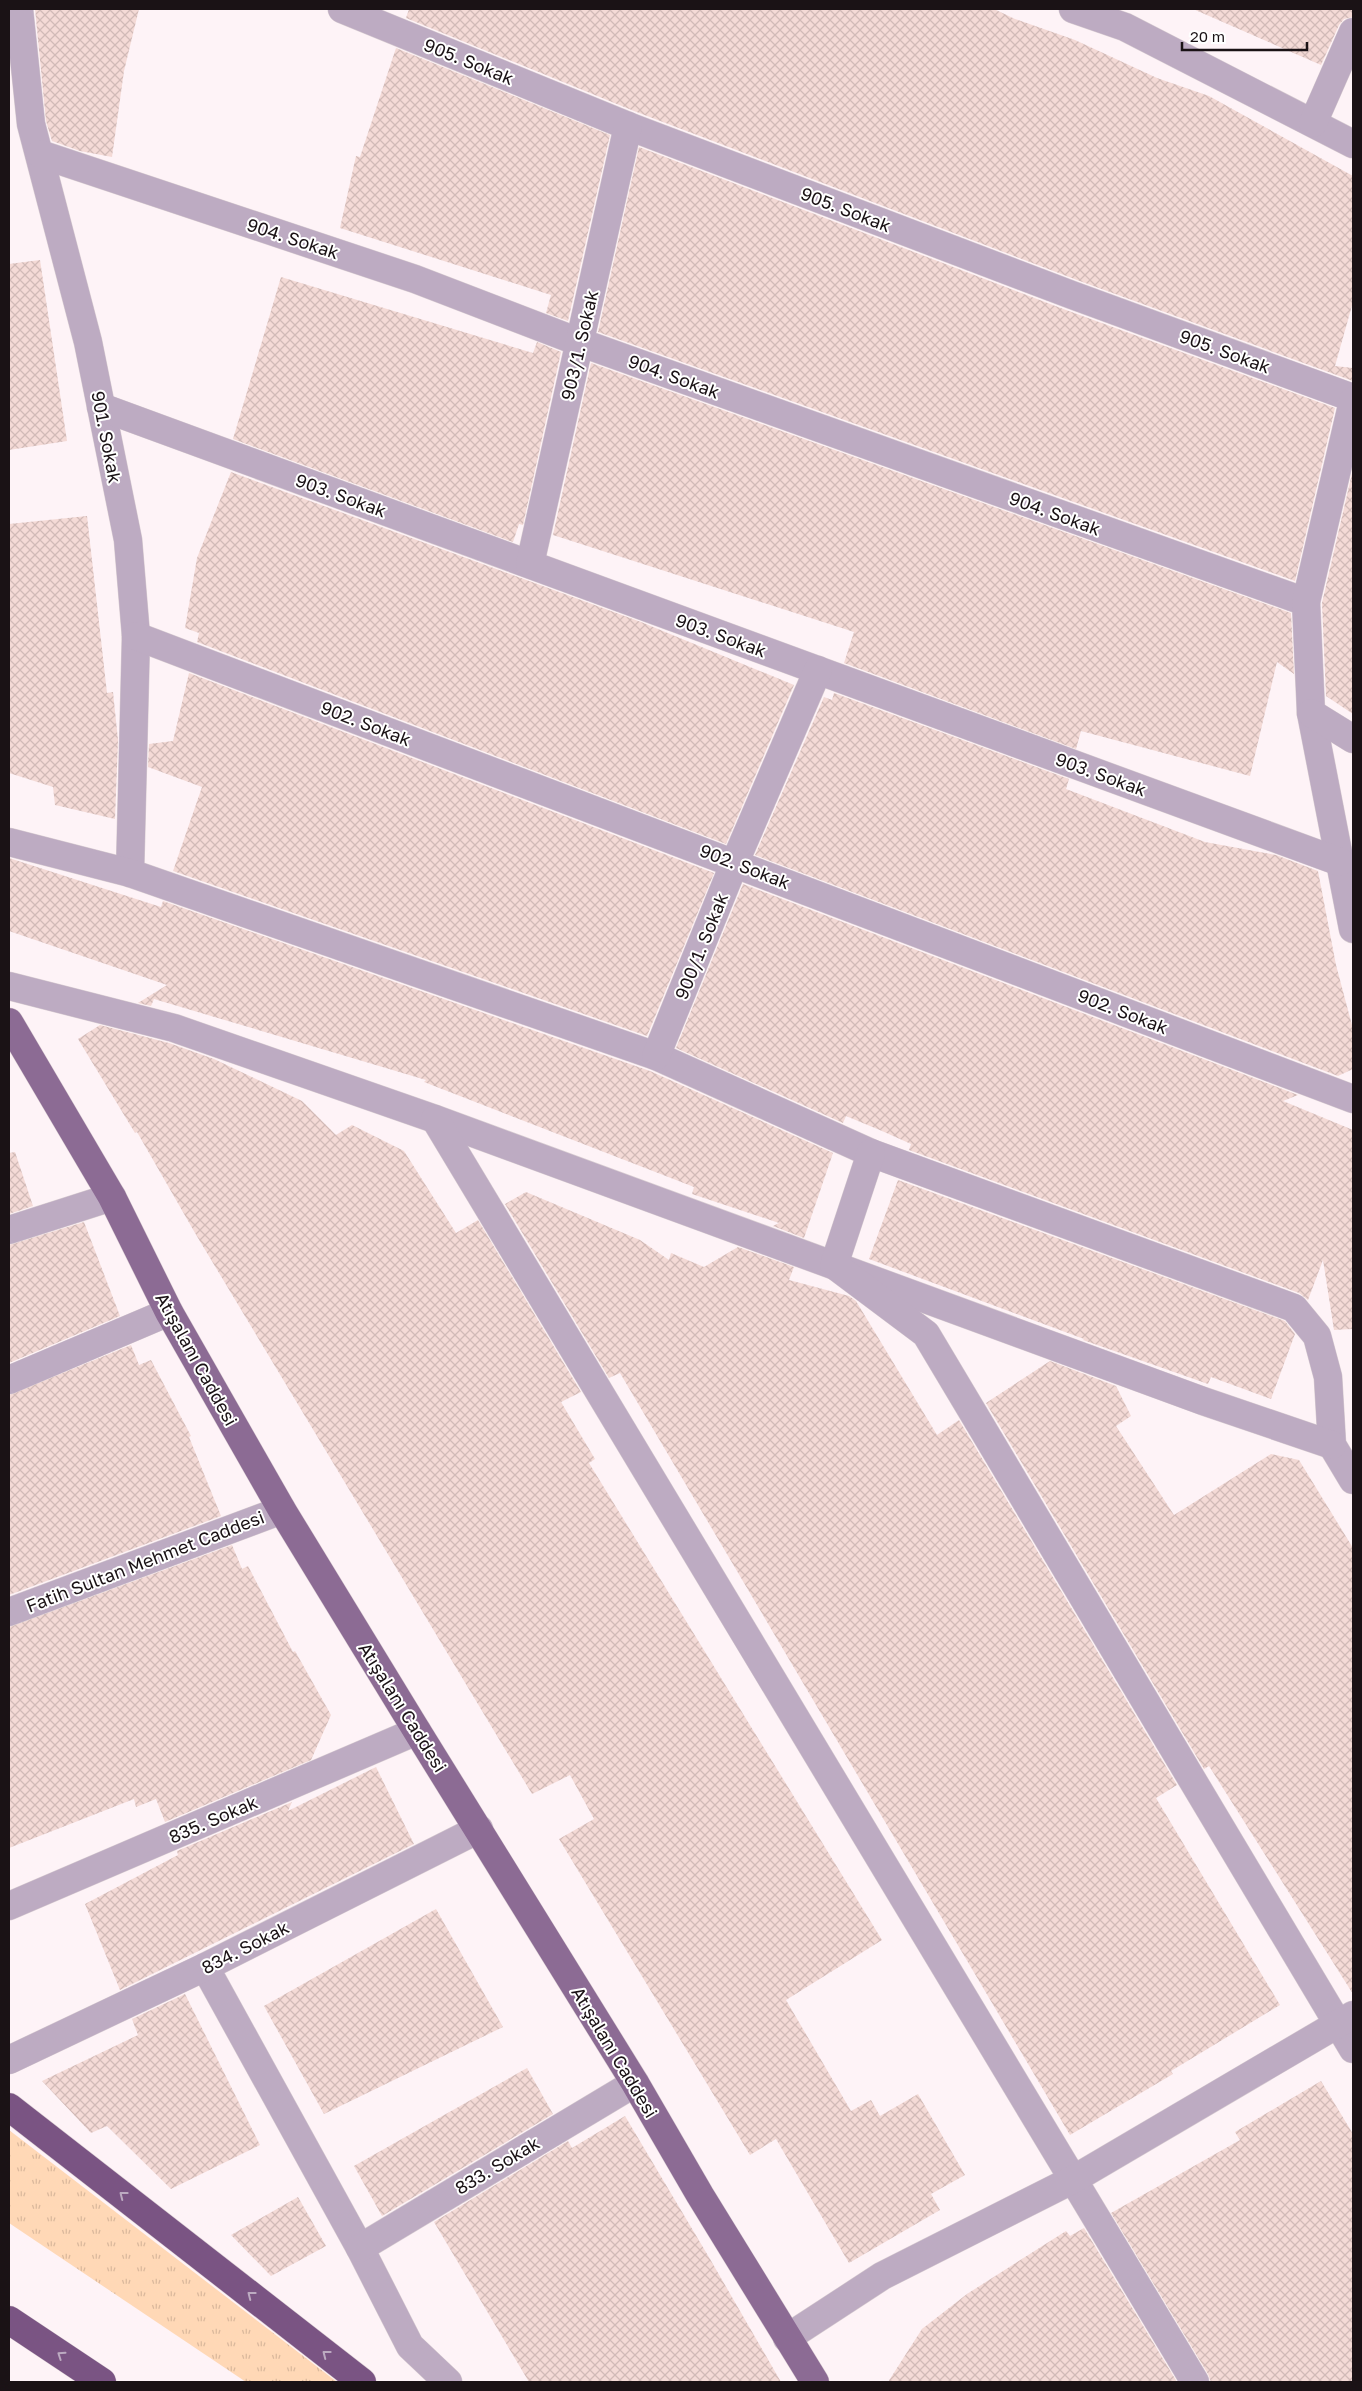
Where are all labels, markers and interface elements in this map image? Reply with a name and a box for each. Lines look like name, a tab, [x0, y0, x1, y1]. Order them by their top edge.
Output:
scale bar	[1182, 20, 1307, 52]
text: 20 m	[1190, 27, 1225, 45]
street label: 905. Sokak	[421, 33, 517, 89]
street label: 905. Sokak	[798, 182, 894, 236]
street label: 904. Sokak	[244, 213, 342, 263]
street label: 903/1. Sokak	[556, 288, 602, 402]
street label: 905. Sokak	[1177, 324, 1273, 378]
street label: 904. Sokak	[625, 349, 723, 403]
street label: 901. Sokak	[87, 389, 127, 485]
street label: 903. Sokak	[293, 468, 389, 522]
street label: 904. Sokak	[1006, 486, 1104, 540]
street label: 903. Sokak	[673, 608, 769, 662]
street label: 902. Sokak	[318, 696, 414, 750]
street label: 903. Sokak	[1053, 747, 1149, 801]
street label: 902. Sokak	[697, 839, 793, 893]
street label: 900/1. Sokak	[670, 889, 732, 1003]
street label: 902. Sokak	[1075, 984, 1171, 1038]
street label: Atışalanı Caddesi	[151, 1289, 243, 1429]
street label: Fatih Sultan Mehmet Caddesi	[23, 1505, 267, 1617]
street label: Atışalanı Caddesi	[354, 1638, 452, 1776]
street label: 835. Sokak	[165, 1790, 261, 1848]
street label: 834. Sokak	[198, 1916, 292, 1978]
street label: Atışalanı Caddesi	[567, 1983, 663, 2121]
street label: 833. Sokak	[451, 2131, 543, 2199]
one-way arrow	[120, 2193, 129, 2201]
one-way arrow	[247, 2292, 257, 2301]
one-way arrow	[323, 2351, 332, 2359]
one-way arrow	[57, 2352, 67, 2361]

